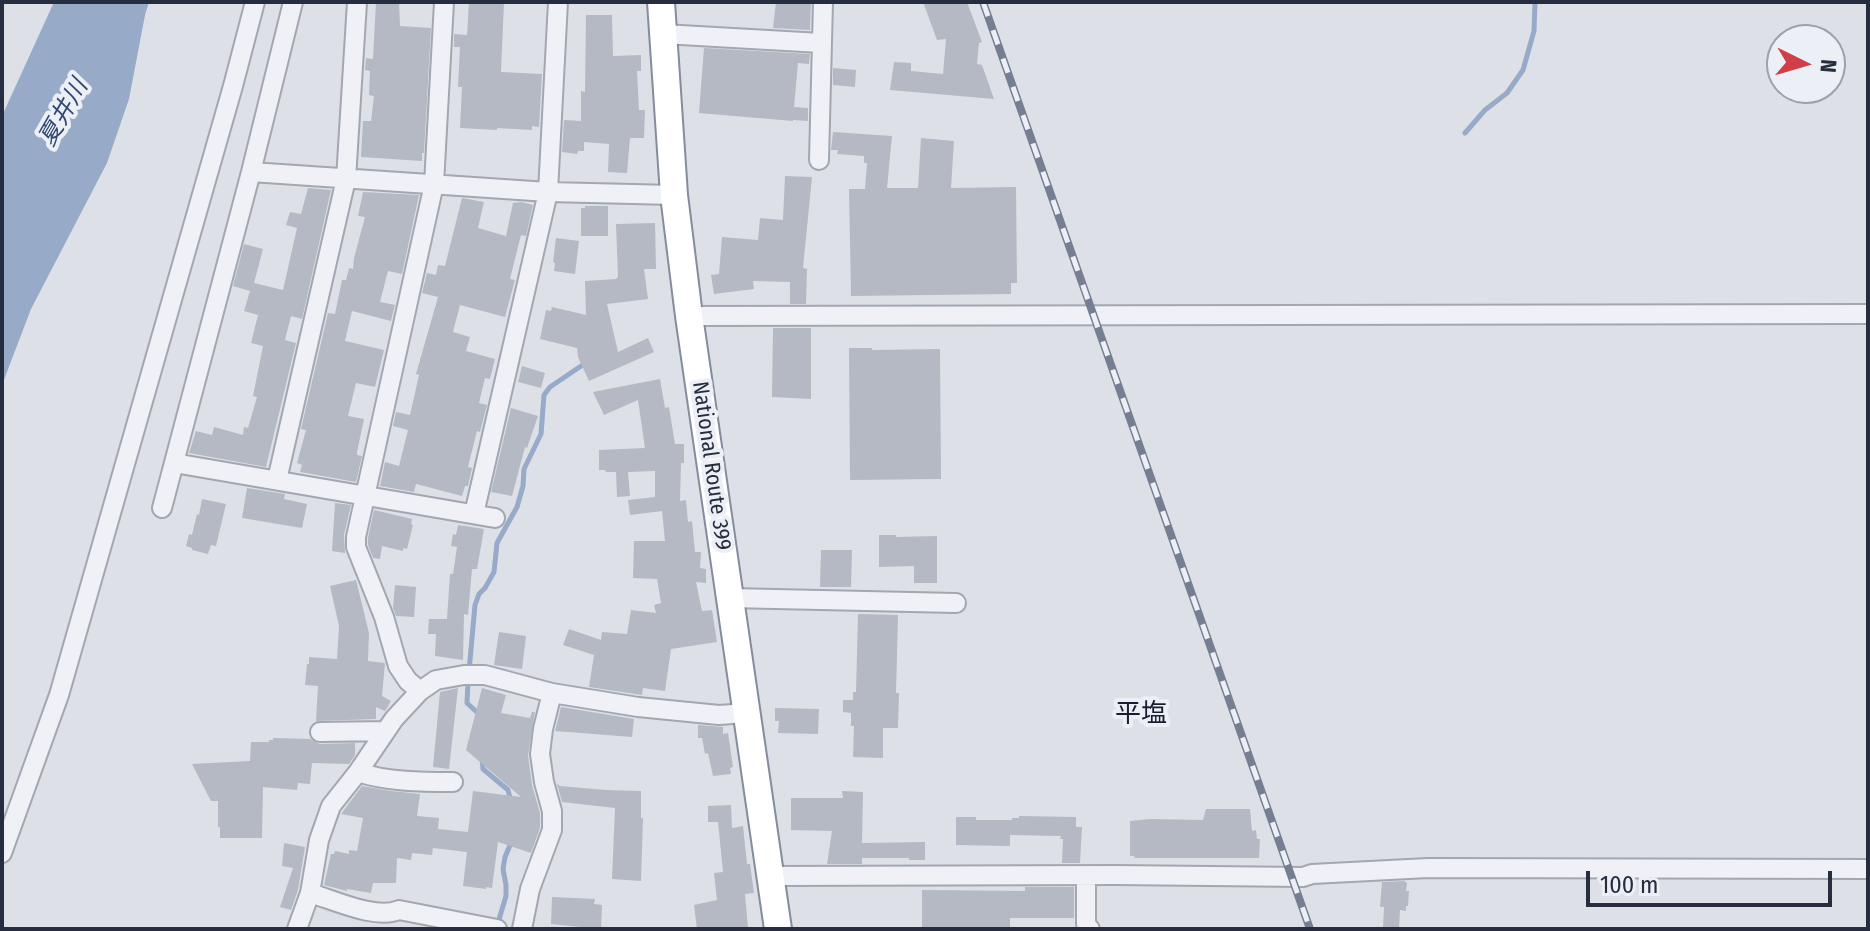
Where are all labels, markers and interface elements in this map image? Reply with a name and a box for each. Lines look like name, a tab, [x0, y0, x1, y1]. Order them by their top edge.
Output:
north arrow	[1766, 24, 1846, 104]
text: N	[1814, 58, 1842, 74]
water label: 夏井川	[34, 75, 94, 151]
street label: National Route 399	[686, 380, 736, 552]
district label: 平塩	[1115, 699, 1167, 731]
scale bar	[1590, 855, 1836, 905]
text: 100 m	[1600, 871, 1658, 899]

